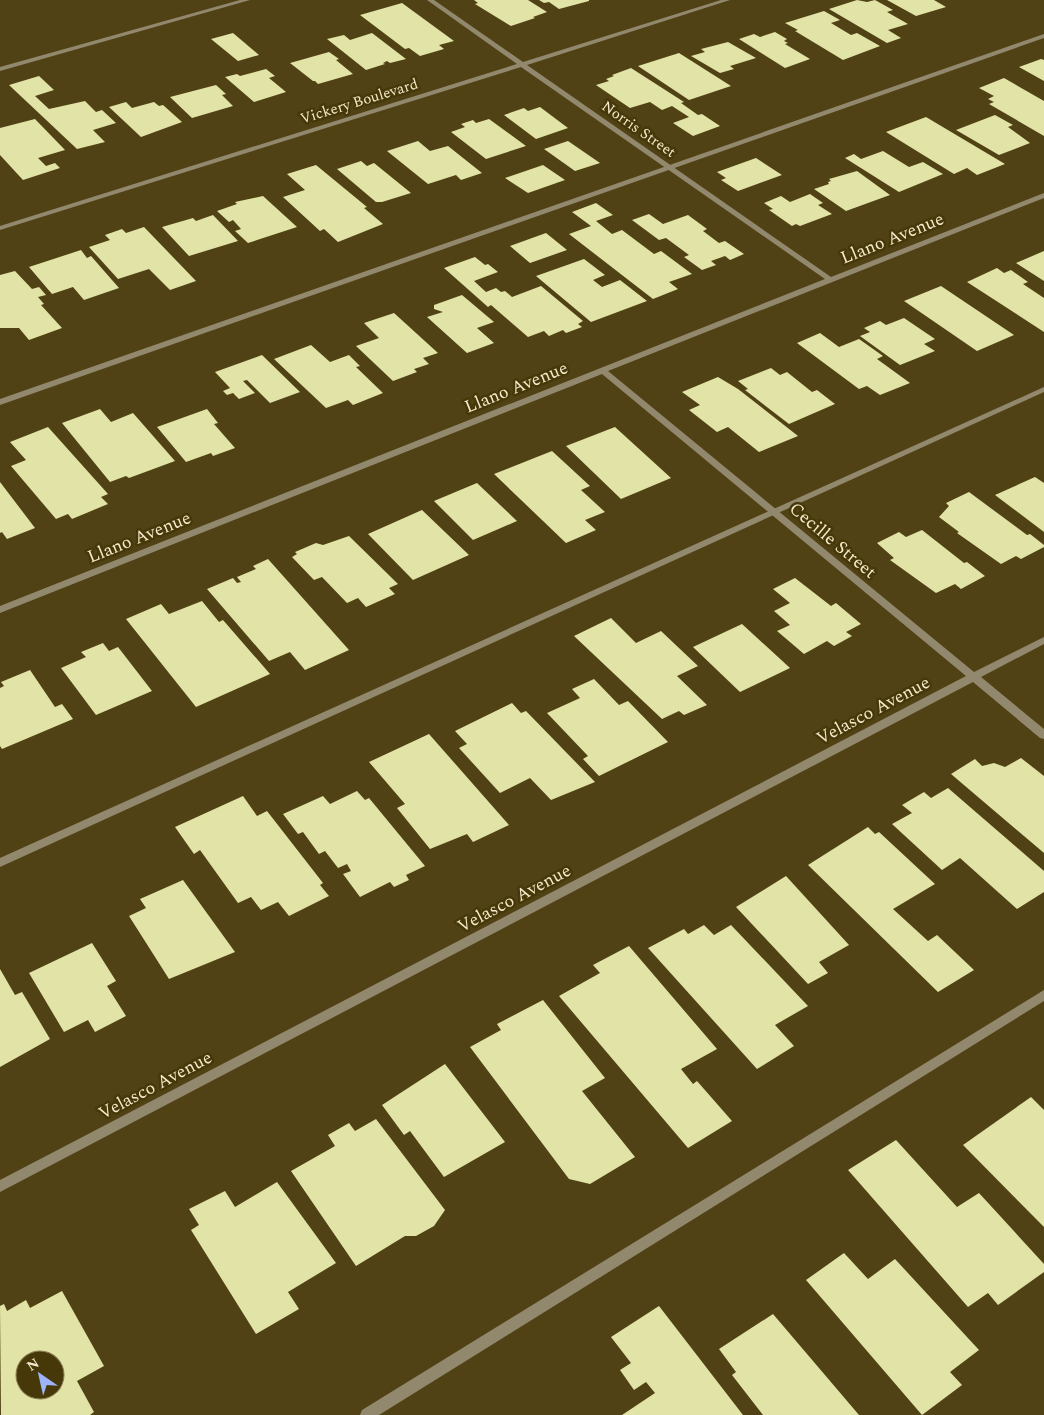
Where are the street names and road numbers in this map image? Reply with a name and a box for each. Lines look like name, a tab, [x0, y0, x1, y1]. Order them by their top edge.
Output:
street label: Vickery Boulevard	[297, 73, 421, 130]
street label: Norris Street	[597, 95, 681, 164]
street label: Llano Avenue	[836, 205, 948, 272]
street label: Llano Avenue	[460, 354, 572, 421]
street label: Cecille Street	[783, 496, 882, 585]
street label: Llano Avenue	[83, 504, 195, 571]
street label: Velasco Avenue	[812, 669, 935, 752]
street label: Velasco Avenue	[453, 857, 576, 940]
street label: Velasco Avenue	[94, 1044, 217, 1127]

